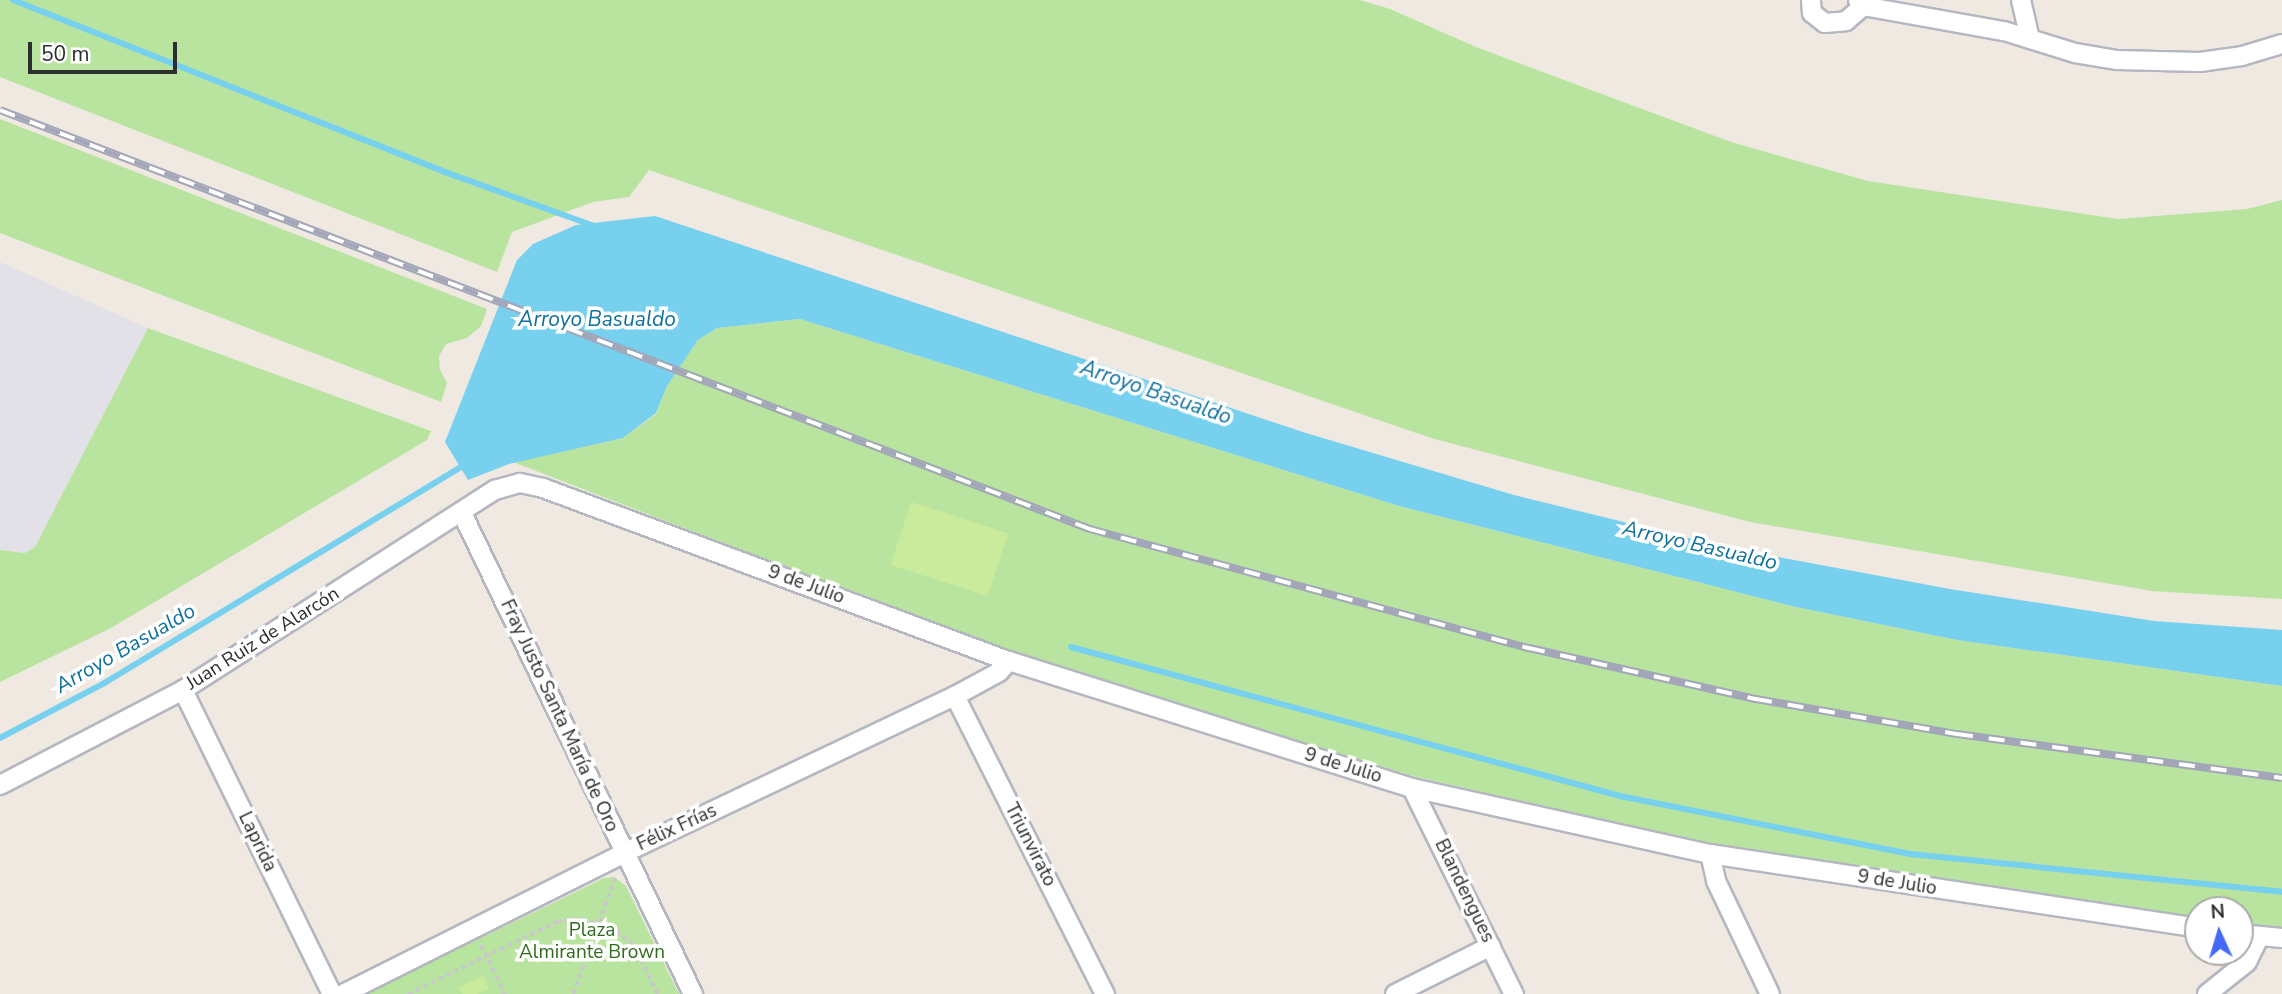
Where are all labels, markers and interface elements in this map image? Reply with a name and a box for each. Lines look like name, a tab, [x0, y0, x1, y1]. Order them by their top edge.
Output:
scale bar	[32, 28, 180, 72]
text: 50 m	[41, 40, 90, 68]
water label: Arroyo Basualdo	[518, 306, 676, 332]
water label: Arroyo Basualdo	[1077, 354, 1235, 430]
water label: Arroyo Basualdo	[1620, 515, 1780, 575]
street label: 9 de Julio	[765, 561, 847, 609]
street label: Juan Ruiz de Alarcón	[182, 583, 344, 695]
street label: Fray Justo Santa María de Oro	[495, 596, 623, 836]
water label: Arroyo Basualdo	[50, 598, 200, 698]
street label: 9 de Julio	[1302, 743, 1384, 789]
street label: Triunvirato	[999, 799, 1061, 891]
street label: Félix Frías	[633, 800, 721, 856]
street label: Laprida	[233, 808, 281, 876]
street label: Blandengues	[1429, 836, 1499, 946]
street label: 9 de Julio	[1856, 866, 1938, 900]
north arrow	[2184, 896, 2254, 966]
text: N	[2210, 899, 2226, 926]
park label: Plaza Almirante Brown	[519, 920, 665, 964]

